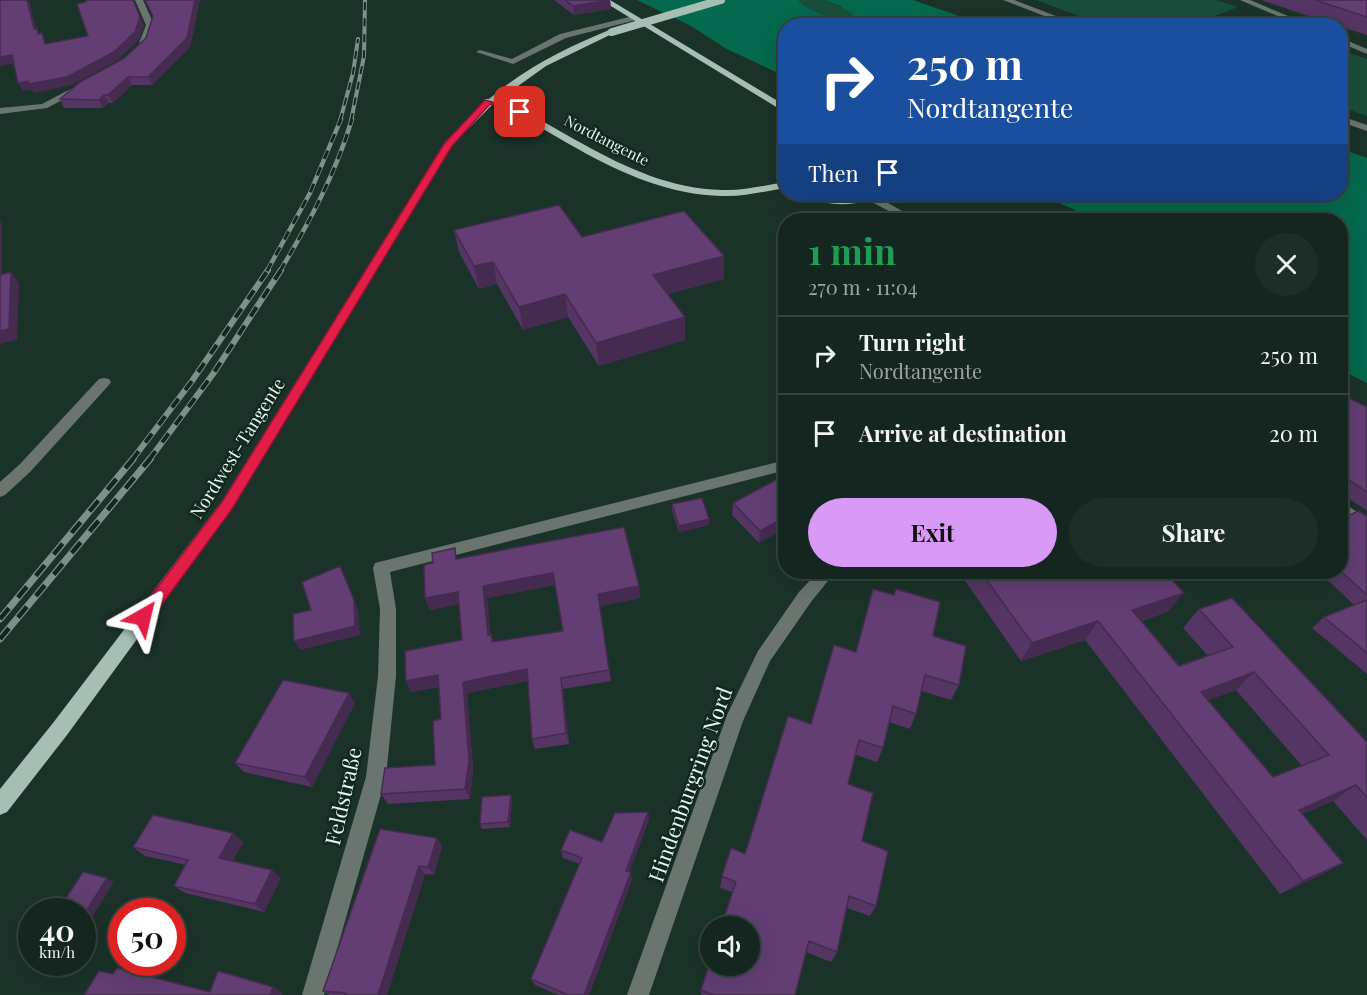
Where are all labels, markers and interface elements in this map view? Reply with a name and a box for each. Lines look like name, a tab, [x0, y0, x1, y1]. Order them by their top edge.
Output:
text: 250 m	[907, 35, 1023, 91]
icon: right	[808, 42, 886, 120]
pin	[494, 86, 545, 137]
text: Nordtangente	[907, 89, 1073, 125]
icon: arrive	[503, 95, 536, 128]
street label: Nordtangente	[561, 110, 653, 170]
icon: arrive	[871, 156, 904, 189]
text: Then	[808, 158, 859, 188]
text: 1 min	[808, 226, 896, 274]
button: close	[1255, 233, 1318, 296]
text: 270 m · 11:04	[808, 273, 918, 300]
text: Turn right	[859, 327, 965, 357]
icon: right	[808, 339, 841, 372]
text: 250 m	[1260, 340, 1318, 370]
text: Nordtangente	[859, 357, 982, 384]
street label: Nordwest-Tangente	[184, 373, 290, 523]
icon: arrive	[808, 417, 841, 450]
text: Arrive at destination	[859, 418, 1067, 448]
text: 20 m	[1269, 418, 1318, 448]
button: Exit	[808, 498, 1057, 567]
button: Share	[1069, 498, 1318, 567]
position arrow	[111, 585, 175, 649]
street label: Hindenburgring Nord	[641, 683, 737, 885]
street label: Feldstraße	[317, 744, 367, 848]
speed limit sign: 50	[108, 898, 186, 976]
text: 40	[39, 910, 75, 950]
map controls	[700, 916, 760, 976]
button: sound	[700, 916, 760, 976]
text: km/h	[39, 942, 75, 962]

